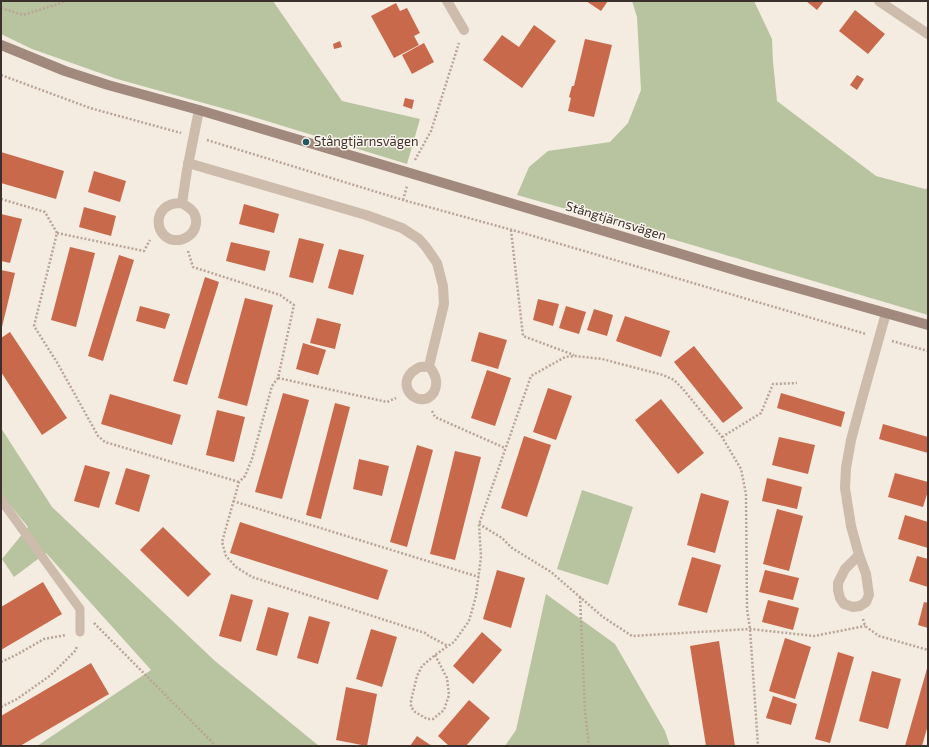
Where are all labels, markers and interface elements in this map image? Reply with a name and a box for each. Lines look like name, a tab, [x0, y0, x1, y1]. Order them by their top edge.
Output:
place label: Stångtjärnsvägen	[314, 134, 418, 150]
marker: Stångtjärnsvägen	[301, 137, 311, 147]
street label: Stångtjärnsvägen	[564, 198, 668, 244]

